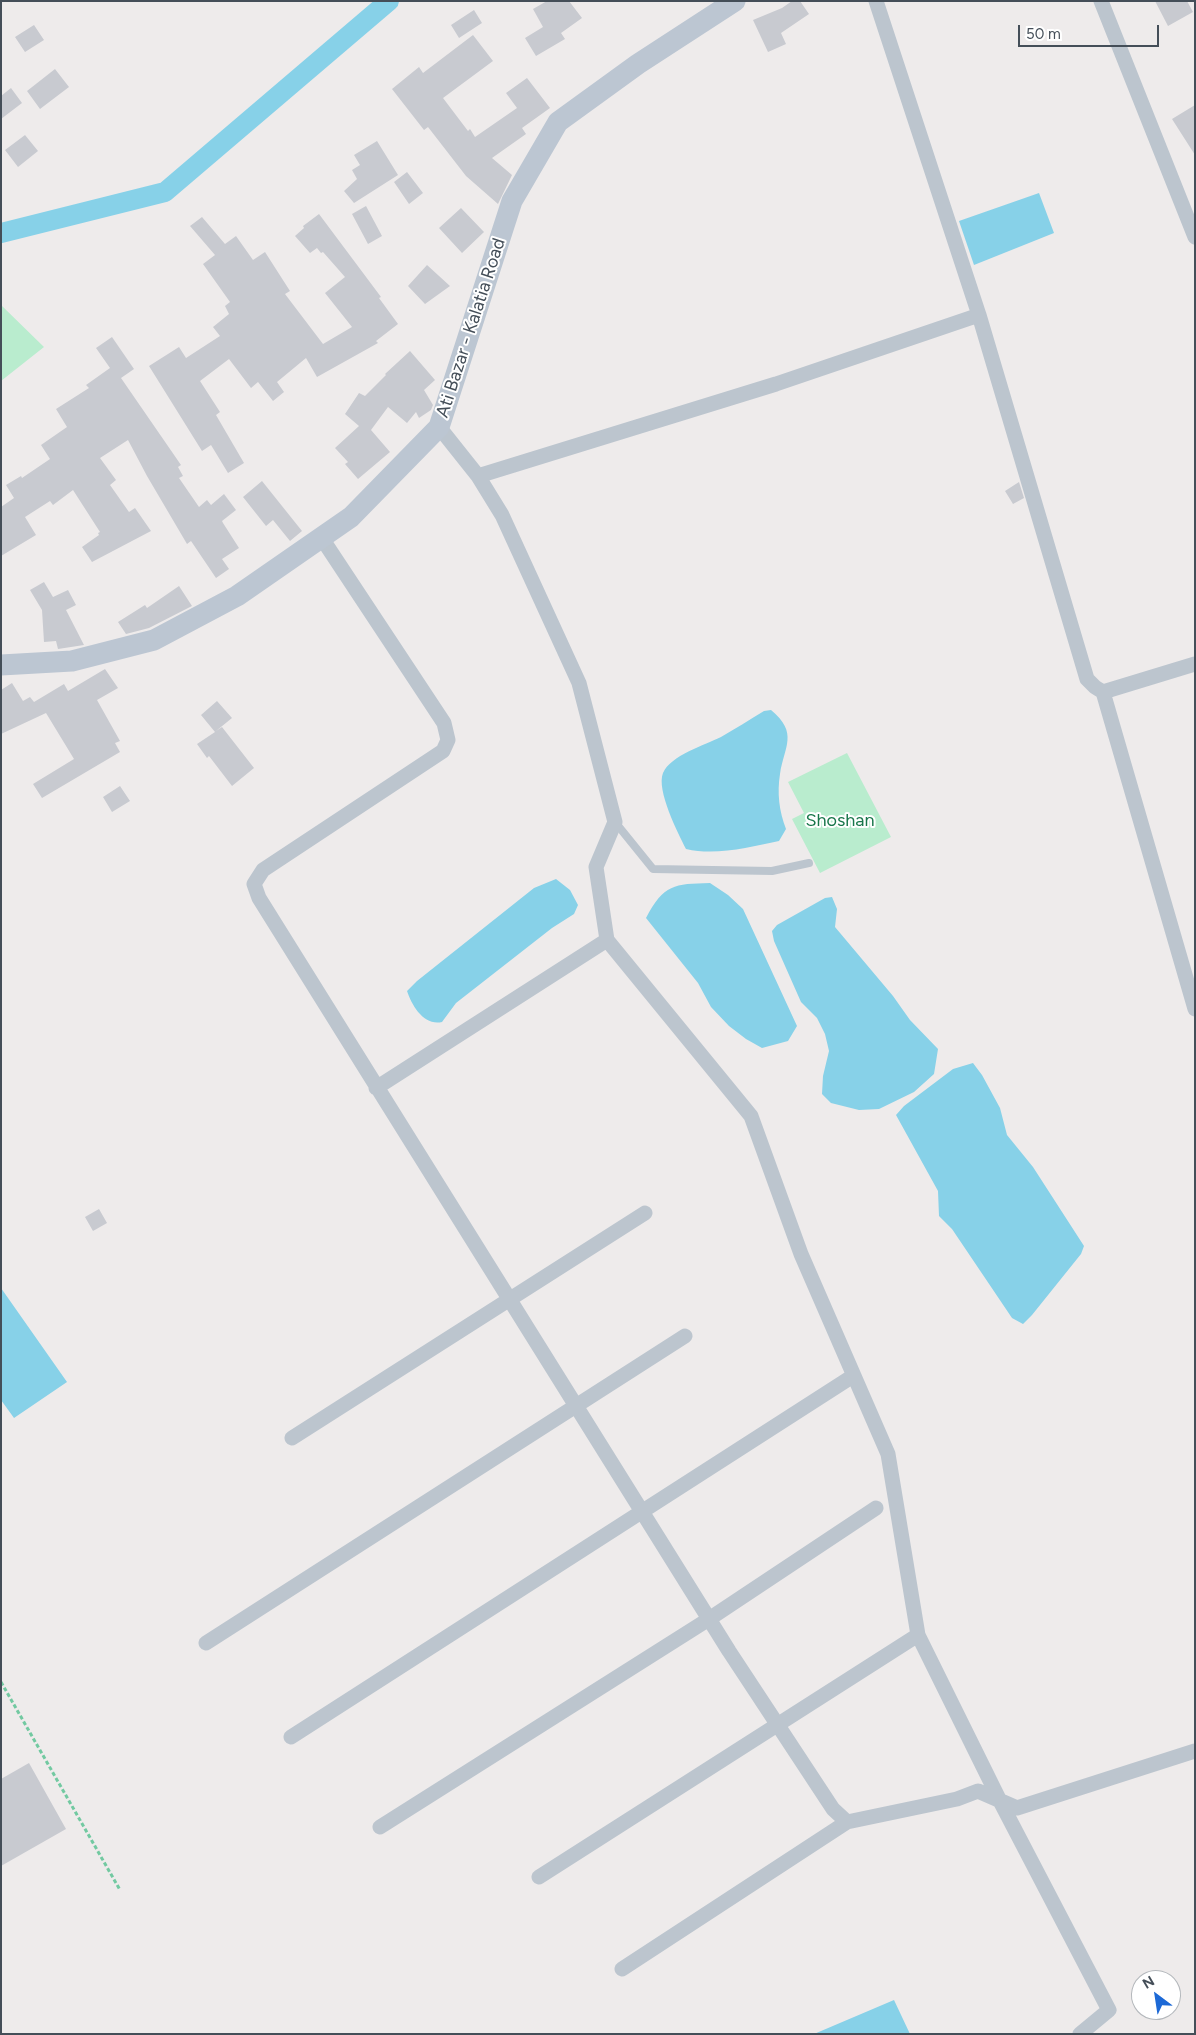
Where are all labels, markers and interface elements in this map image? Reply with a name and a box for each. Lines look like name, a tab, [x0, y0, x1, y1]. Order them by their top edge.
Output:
scale bar	[1021, 15, 1162, 47]
text: 50 m	[1026, 25, 1061, 43]
street label: Ati Bazar - Kalatia Road	[432, 236, 510, 420]
park label: Shoshan	[805, 810, 875, 832]
north arrow	[1131, 1970, 1181, 2020]
text: N	[1140, 1973, 1158, 1993]

